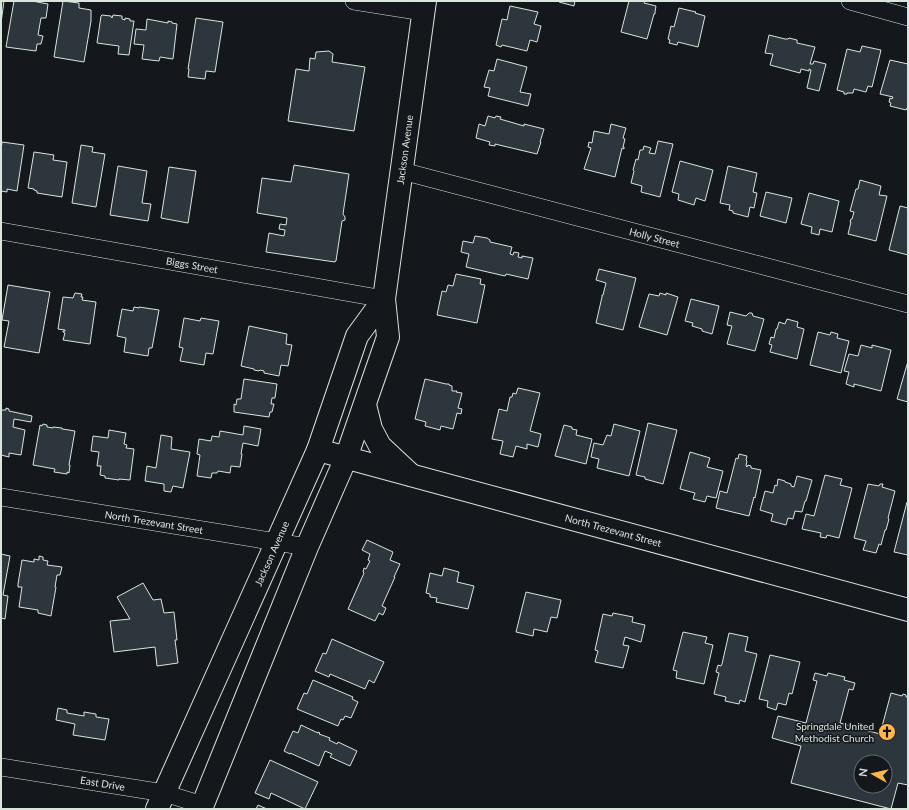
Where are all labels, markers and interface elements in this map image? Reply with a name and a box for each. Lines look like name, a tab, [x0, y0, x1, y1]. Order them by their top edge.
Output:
street label: Jackson Avenue	[394, 114, 415, 185]
street label: Holly Street	[628, 225, 681, 250]
street label: Biggs Street	[165, 254, 219, 275]
street label: North Trezevant Street	[104, 508, 204, 536]
street label: North Trezevant Street	[564, 511, 663, 549]
street label: Jackson Avenue	[252, 519, 291, 588]
place label: Springdale United Methodist Church	[795, 720, 874, 744]
church icon: Springdale United Methodist Church	[877, 722, 897, 742]
north arrow	[853, 754, 893, 794]
text: N	[856, 767, 870, 778]
street label: East Drive	[80, 774, 126, 793]

